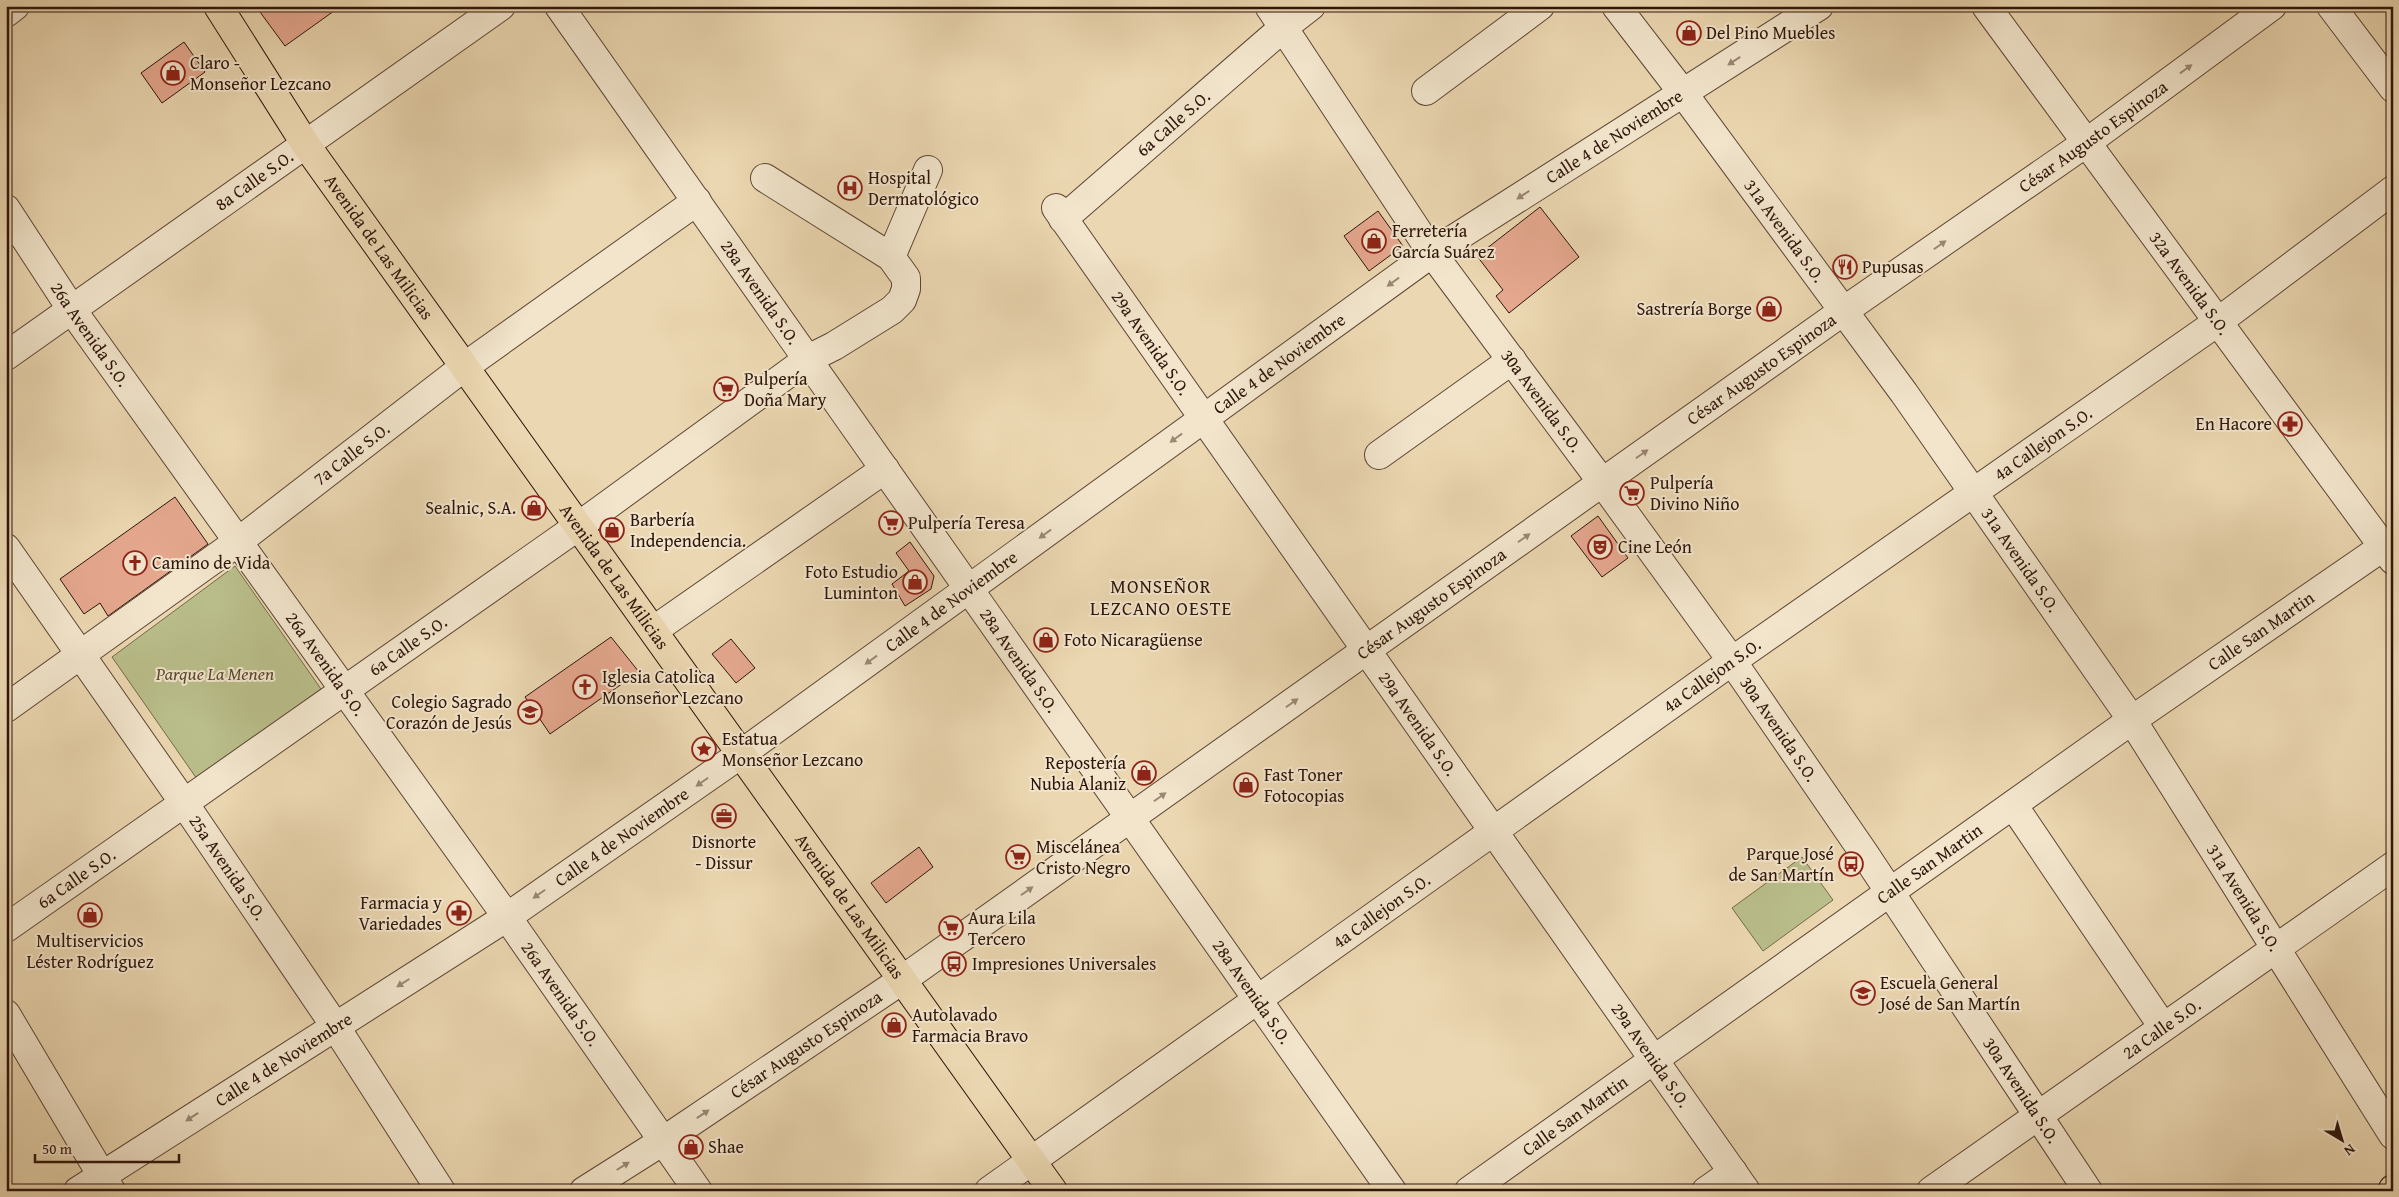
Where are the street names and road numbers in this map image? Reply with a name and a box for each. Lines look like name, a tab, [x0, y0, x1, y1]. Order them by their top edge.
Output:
street label: César Augusto Espinoza	[2013, 73, 2173, 199]
street label: Calle 4 de Noviembre	[1540, 82, 1688, 190]
street label: 6a Calle S.O.	[1130, 83, 1216, 163]
street label: 8a Calle S.O.	[209, 143, 299, 217]
street label: Avenida de Las Milicias	[318, 168, 441, 325]
street label: 31a Avenida S.O.	[1738, 173, 1832, 288]
street label: 32a Avenida S.O.	[2143, 226, 2237, 340]
street label: 28a Avenida S.O.	[714, 234, 807, 350]
street label: 26a Avenida S.O.	[44, 276, 137, 392]
street label: 29a Avenida S.O.	[1105, 285, 1197, 401]
street label: Calle 4 de Noviembre	[1207, 306, 1351, 421]
street label: César Augusto Espinoza	[1681, 306, 1842, 431]
street label: 30a Avenida S.O.	[1495, 343, 1590, 458]
street label: 4a Callejon S.O.	[1988, 400, 2097, 487]
street label: 7a Calle S.O.	[307, 415, 395, 492]
street label: Avenida de Las Milicias	[553, 498, 676, 655]
street label: 31a Avenida S.O.	[1975, 502, 2067, 618]
street label: César Augusto Espinoza	[1351, 541, 1512, 666]
street label: Calle 4 de Noviembre	[879, 544, 1023, 658]
street label: Calle San Martin	[2202, 584, 2320, 677]
street label: 28a Avenida S.O.	[973, 602, 1066, 718]
street label: 26a Avenida S.O.	[279, 606, 373, 721]
street label: 6a Calle S.O.	[363, 608, 452, 682]
street label: 4a Callejon S.O.	[1657, 631, 1766, 719]
street label: 29a Avenida S.O.	[1372, 665, 1465, 781]
street label: 30a Avenida S.O.	[1733, 671, 1825, 787]
street label: Calle 4 de Noviembre	[549, 780, 694, 893]
street label: 25a Avenida S.O.	[183, 809, 274, 926]
street label: Calle San Martin	[1871, 816, 1988, 910]
street label: Avenida de Las Milicias	[789, 828, 911, 984]
street label: 31a Avenida S.O.	[2200, 838, 2288, 957]
street label: 6a Calle S.O.	[31, 841, 121, 915]
street label: 4a Callejon S.O.	[1327, 866, 1436, 955]
street label: 28a Avenida S.O.	[1206, 934, 1299, 1049]
street label: 26a Avenida S.O.	[515, 935, 607, 1051]
street label: César Augusto Espinoza	[724, 983, 888, 1105]
street label: 2a Calle S.O.	[2117, 991, 2206, 1065]
street label: 29a Avenida S.O.	[1605, 997, 1697, 1113]
street label: Calle 4 de Noviembre	[209, 1005, 357, 1113]
street label: 30a Avenida S.O.	[1977, 1031, 2067, 1149]
street label: Calle San Martin	[1516, 1068, 1633, 1162]

